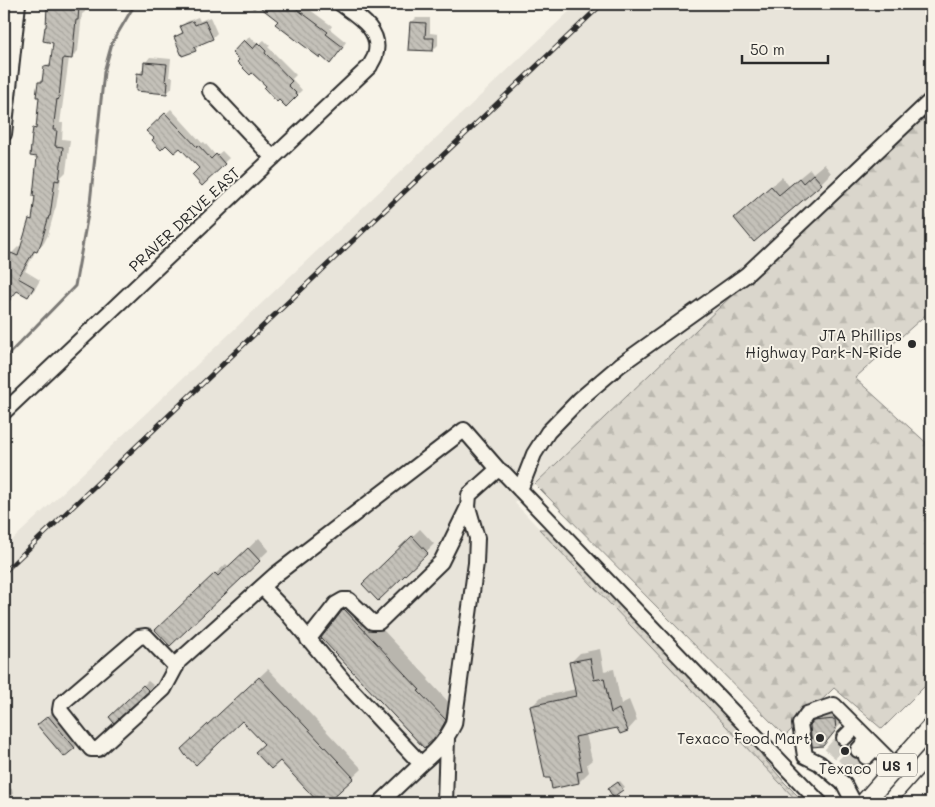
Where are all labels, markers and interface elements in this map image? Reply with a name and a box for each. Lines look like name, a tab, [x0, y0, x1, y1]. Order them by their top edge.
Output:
scale bar	[742, 32, 829, 64]
text: 50 m	[750, 39, 785, 59]
street label: PRAVER DRIVE EAST	[124, 162, 244, 276]
place label: JTA Phillips Highway Park-N-Ride	[745, 325, 902, 362]
marker: JTA Phillips Highway Park-N-Ride	[906, 338, 918, 350]
place label: Texaco Food Mart	[677, 728, 810, 748]
marker: Texaco Food Mart	[814, 732, 826, 744]
marker: Texaco	[839, 745, 851, 757]
road number: US 1	[877, 754, 917, 776]
place label: Texaco	[819, 758, 871, 778]

